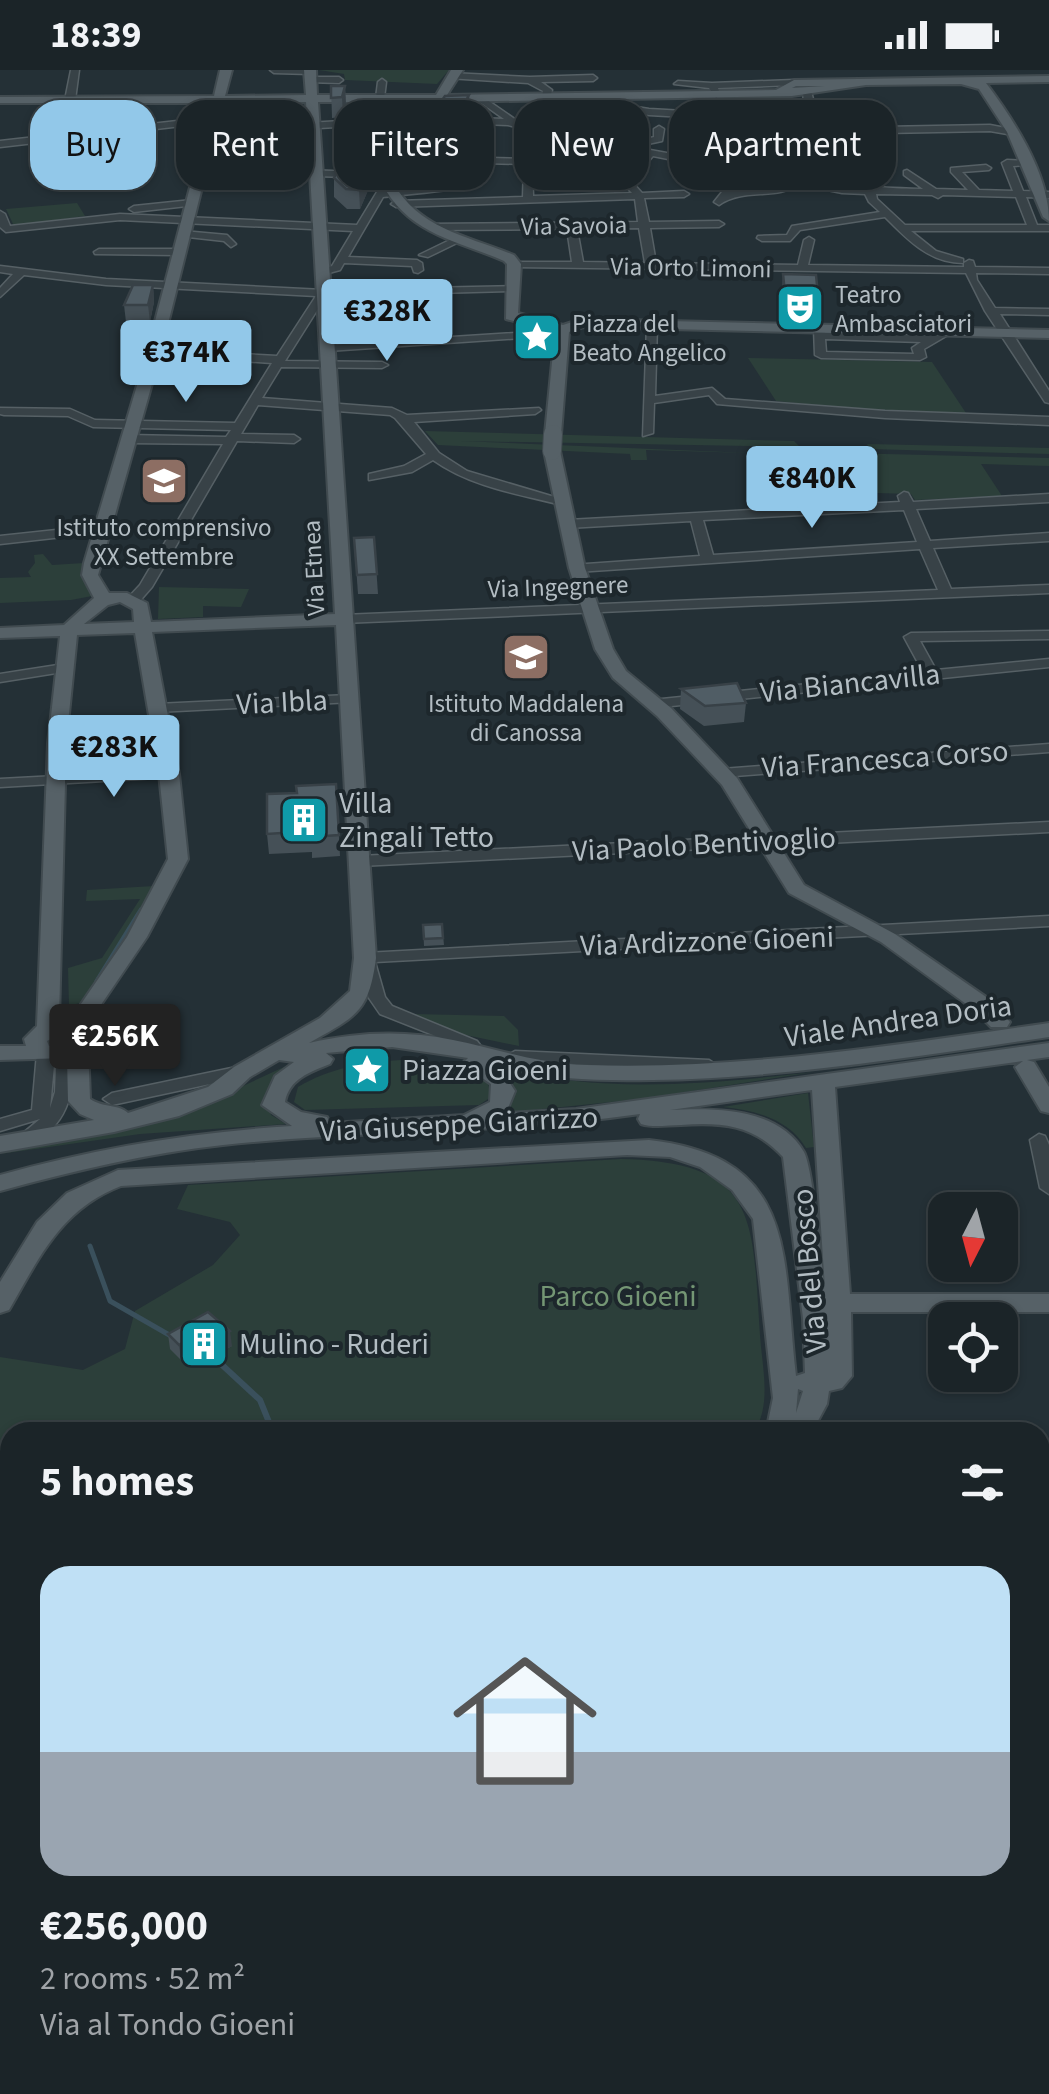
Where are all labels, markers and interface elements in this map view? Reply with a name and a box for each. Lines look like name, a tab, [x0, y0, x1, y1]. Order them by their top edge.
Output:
text: 18:39	[50, 8, 142, 62]
chip: Buy	[30, 100, 156, 190]
chip: Rent	[176, 100, 314, 190]
chip: Filters	[334, 100, 494, 190]
chip: New	[514, 100, 649, 190]
chip: Apartment	[669, 100, 896, 190]
street label: Via Savoia	[520, 207, 628, 245]
street label: Via Orto Limoni	[610, 249, 772, 287]
place label: Teatro Ambasciatori	[835, 277, 972, 342]
pin: €328K	[317, 279, 457, 364]
theatre icon: Teatro Ambasciatori	[774, 282, 826, 334]
text: €328K	[343, 288, 431, 334]
place label: Piazza del Beato Angelico	[572, 306, 727, 371]
place icon: Piazza del Beato Angelico	[511, 311, 563, 363]
pin: €374K	[116, 320, 256, 405]
text: €374K	[142, 329, 230, 375]
pin: €840K	[742, 446, 882, 531]
school or university icon: Istituto comprensivo XX Settembre	[138, 455, 190, 507]
text: €840K	[768, 455, 856, 501]
place label: Istituto comprensivo XX Settembre	[56, 510, 272, 575]
street label: Via Etnea	[294, 519, 334, 617]
street label: Via Ingegnere	[487, 567, 629, 607]
school or university icon: Istituto Maddalena di Canossa	[500, 631, 552, 683]
street label: Via Biancavilla	[758, 653, 942, 714]
street label: Via Ibla	[235, 679, 329, 726]
place label: Istituto Maddalena di Canossa	[428, 686, 624, 751]
pin: €283K	[44, 715, 184, 800]
text: €283K	[70, 724, 158, 770]
street label: Via Francesca Corso	[760, 729, 1010, 790]
place label: Villa Zingali Tetto	[339, 782, 494, 859]
building icon: Villa Zingali Tetto	[278, 794, 330, 846]
street label: Via Paolo Bentivoglio	[571, 816, 837, 873]
street label: Via Ardizzone Gioeni	[579, 916, 835, 967]
street label: Viale Andrea Doria	[782, 984, 1015, 1059]
pin: €256K	[45, 1004, 185, 1089]
text: €256K	[71, 1013, 159, 1059]
place icon: Piazza Gioeni	[341, 1044, 393, 1096]
place label: Piazza Gioeni	[402, 1049, 568, 1092]
street label: Via Giuseppe Giarrizzo	[319, 1096, 599, 1153]
street label: Via del Bosco	[781, 1187, 838, 1355]
north arrow	[928, 1192, 1018, 1282]
map controls	[928, 1192, 1018, 1392]
park label: Parco Gioeni	[539, 1275, 697, 1318]
button: locate	[928, 1302, 1018, 1392]
building icon: Mulino - Ruderi	[178, 1318, 230, 1370]
place label: Mulino - Ruderi	[239, 1323, 429, 1366]
text: 5 homes	[40, 1452, 194, 1512]
icon: filters	[955, 1455, 1010, 1510]
icon: home	[435, 1631, 615, 1811]
text: €256,000	[40, 1896, 208, 1956]
text: 2 rooms · 52 m²	[40, 1956, 245, 2002]
text: Via al Tondo Gioeni	[40, 2002, 295, 2048]

